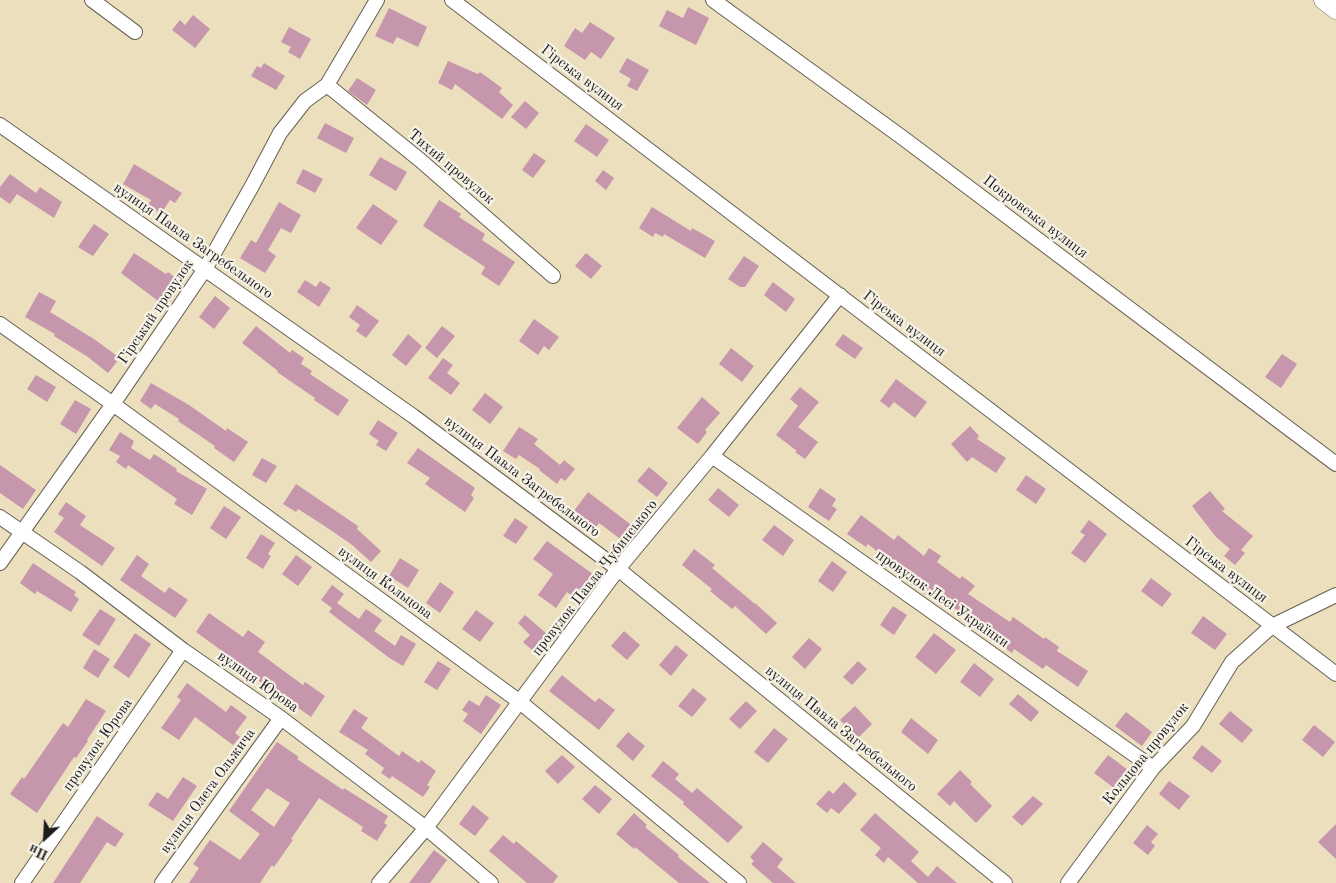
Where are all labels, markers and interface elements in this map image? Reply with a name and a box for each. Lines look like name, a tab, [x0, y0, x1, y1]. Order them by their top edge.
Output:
street label: Гірська вулиця	[537, 41, 627, 115]
street label: Тихий провулок	[404, 126, 498, 208]
street label: Покровська вулиця	[979, 172, 1091, 262]
street label: вулиця Павла Загребельного	[110, 179, 276, 303]
street label: Гірський провулок	[114, 256, 198, 368]
street label: Гірська вулиця	[859, 287, 949, 361]
street label: вулиця Павла Загребельного	[440, 412, 604, 542]
street label: провулок Павла Чубинського	[528, 496, 662, 660]
street label: Гірська вулиця	[1181, 533, 1271, 607]
street label: вулиця Кольцова	[334, 543, 436, 623]
street label: провулок Лесі Українки	[872, 546, 1012, 652]
street label: вулиця Юрова	[214, 647, 302, 717]
street label: вулиця Павла Загребельного	[761, 662, 921, 796]
street label: провулок Юрова	[59, 695, 137, 795]
street label: Кольцова провулок	[1099, 699, 1193, 809]
street label: вулиця Олега Ольжича	[156, 725, 260, 857]
north arrow	[20, 813, 70, 863]
text: Пн	[27, 841, 50, 862]

